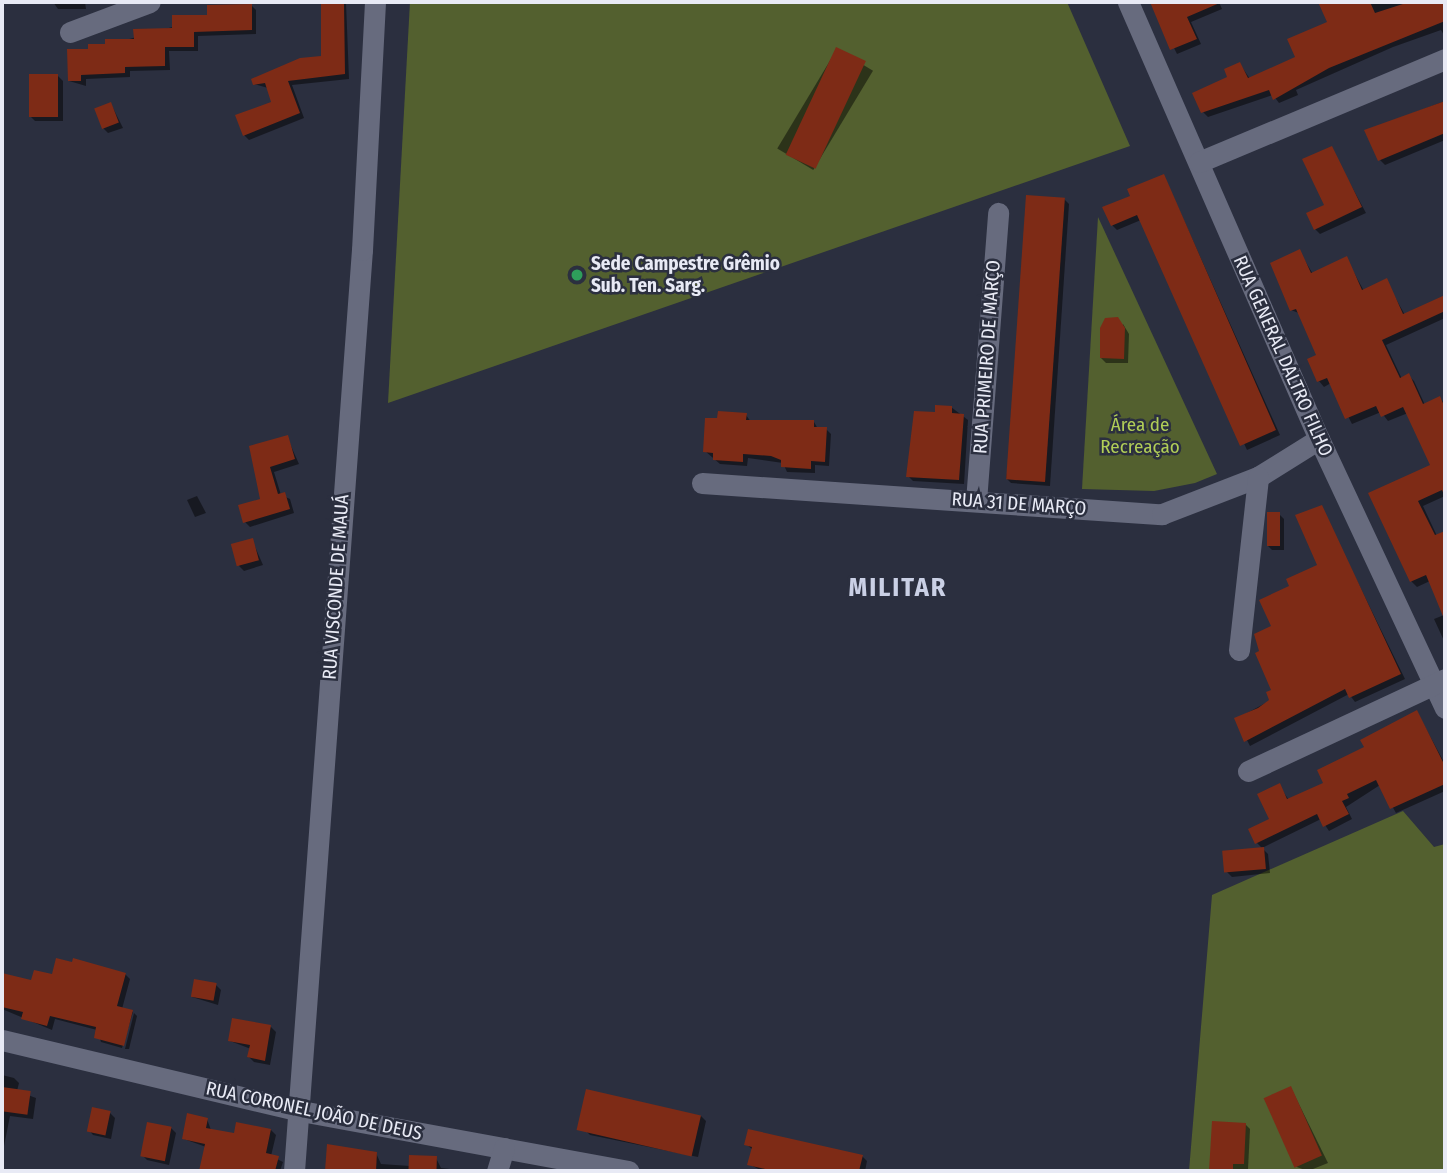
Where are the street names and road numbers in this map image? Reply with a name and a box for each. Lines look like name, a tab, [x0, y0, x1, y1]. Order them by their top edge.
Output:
street label: RUA GENERAL DALTRO FILHO	[1228, 252, 1338, 460]
street label: RUA PRIMEIRO DE MARÇO	[969, 259, 1005, 455]
street label: RUA 31 DE MARÇO	[951, 488, 1087, 520]
street label: RUA VISCONDE DE MAUÁ	[318, 494, 354, 680]
street label: RUA CORONEL JOÃO DE DEUS	[204, 1077, 424, 1145]

